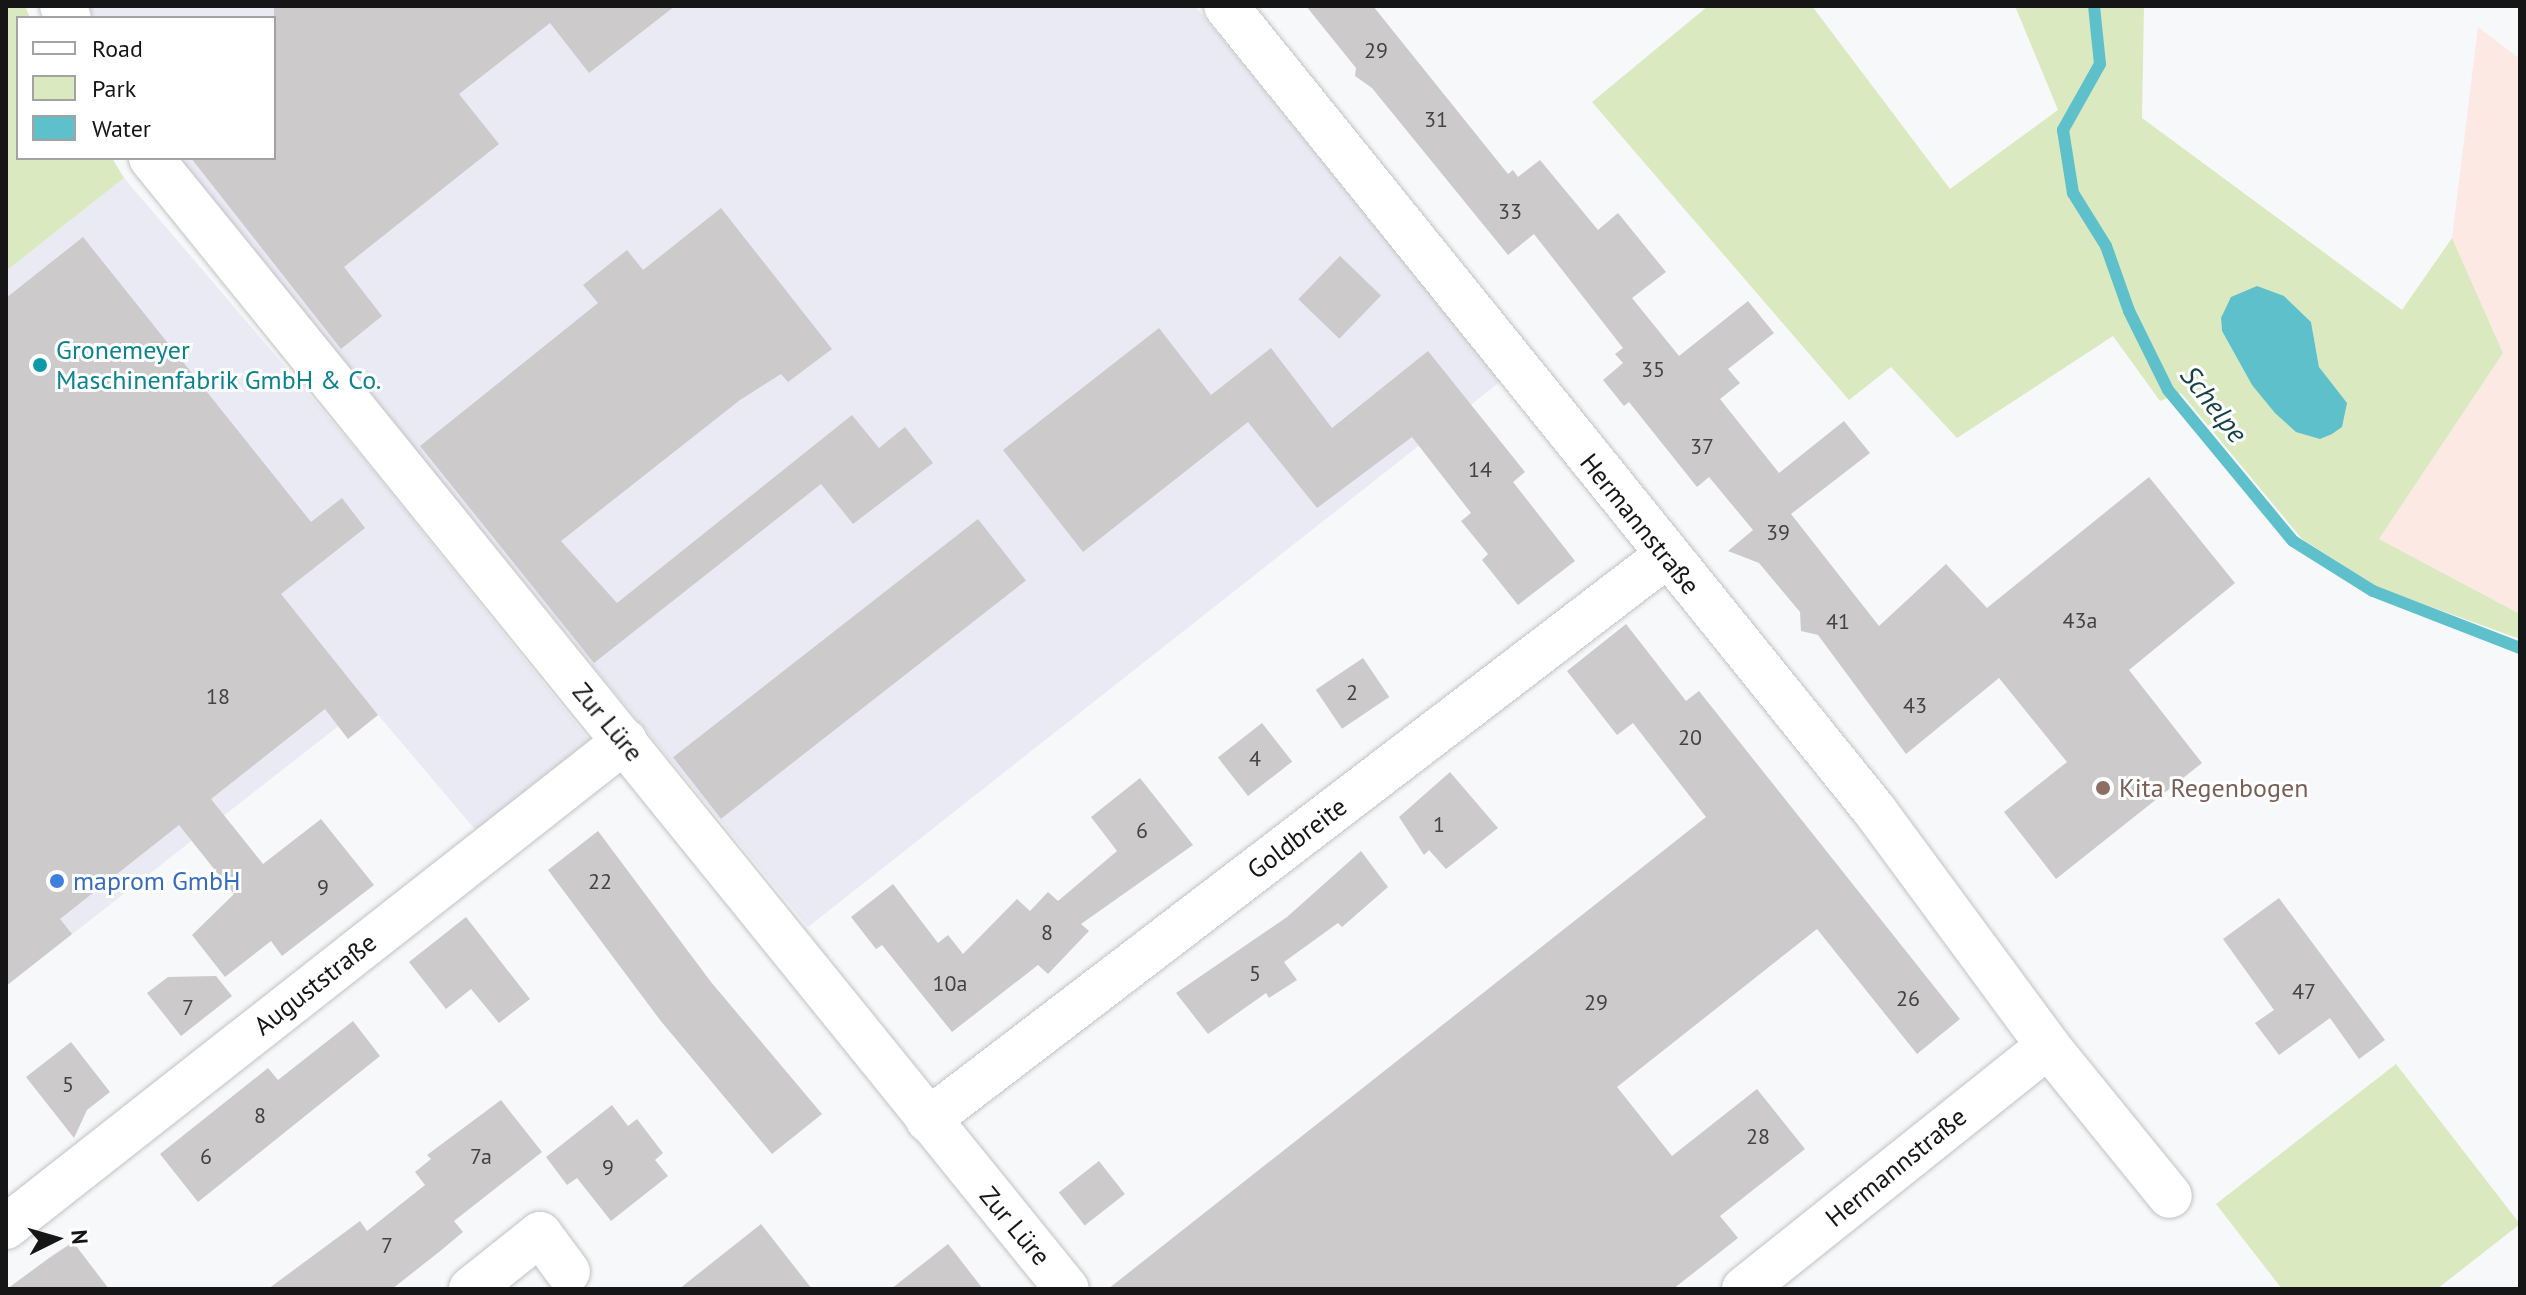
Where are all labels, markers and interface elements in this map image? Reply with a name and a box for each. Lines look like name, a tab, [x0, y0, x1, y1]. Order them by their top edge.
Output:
legend	[16, 16, 276, 160]
text: Road	[92, 33, 143, 64]
house number: 29	[1364, 38, 1388, 64]
text: Park	[92, 73, 136, 104]
house number: 31	[1424, 107, 1448, 133]
text: Water	[92, 113, 151, 144]
house number: 33	[1498, 199, 1522, 225]
place label: Gronemeyer Maschinenfabrik GmbH & Co.	[56, 334, 382, 396]
marker: Gronemeyer Maschinenfabrik GmbH & Co.	[31, 356, 49, 374]
house number: 35	[1641, 357, 1665, 383]
water label: Schelpe	[2174, 359, 2254, 449]
house number: 37	[1690, 434, 1714, 460]
street label: Hermannstraße	[1574, 447, 1706, 601]
house number: 14	[1468, 457, 1492, 483]
house number: 39	[1766, 520, 1790, 546]
house number: 43a	[2063, 608, 2097, 634]
house number: 41	[1826, 609, 1850, 635]
street label: Zur Lüre	[566, 676, 650, 768]
house number: 2	[1346, 680, 1358, 706]
house number: 18	[206, 684, 230, 710]
house number: 43	[1903, 693, 1927, 719]
house number: 20	[1678, 725, 1702, 751]
house number: 4	[1249, 746, 1261, 772]
place label: Kita Regenbogen	[2119, 772, 2308, 804]
marker: Kita Regenbogen	[2094, 779, 2112, 797]
street label: Goldbreite	[1241, 791, 1353, 885]
house number: 1	[1433, 812, 1445, 838]
house number: 6	[1136, 818, 1148, 844]
place label: maprom GmbH	[73, 865, 240, 897]
house number: 22	[588, 869, 612, 895]
marker: maprom GmbH	[48, 872, 66, 890]
house number: 9	[317, 875, 329, 901]
house number: 8	[1041, 920, 1053, 946]
street label: Auguststraße	[247, 926, 383, 1042]
house number: 5	[1249, 961, 1261, 987]
house number: 10a	[933, 971, 967, 997]
house number: 47	[2292, 979, 2316, 1005]
house number: 26	[1896, 986, 1920, 1012]
house number: 29	[1584, 990, 1608, 1016]
house number: 7	[182, 995, 194, 1021]
house number: 5	[62, 1072, 74, 1098]
street label: Hermannstraße	[1819, 1101, 1973, 1233]
house number: 8	[254, 1103, 266, 1129]
house number: 28	[1746, 1124, 1770, 1150]
house number: 6	[200, 1144, 212, 1170]
house number: 7a	[470, 1144, 492, 1170]
house number: 9	[602, 1155, 614, 1181]
street label: Zur Lüre	[973, 1180, 1057, 1272]
north arrow	[16, 1199, 96, 1279]
text: N	[65, 1228, 94, 1245]
house number: 7	[381, 1233, 393, 1259]

